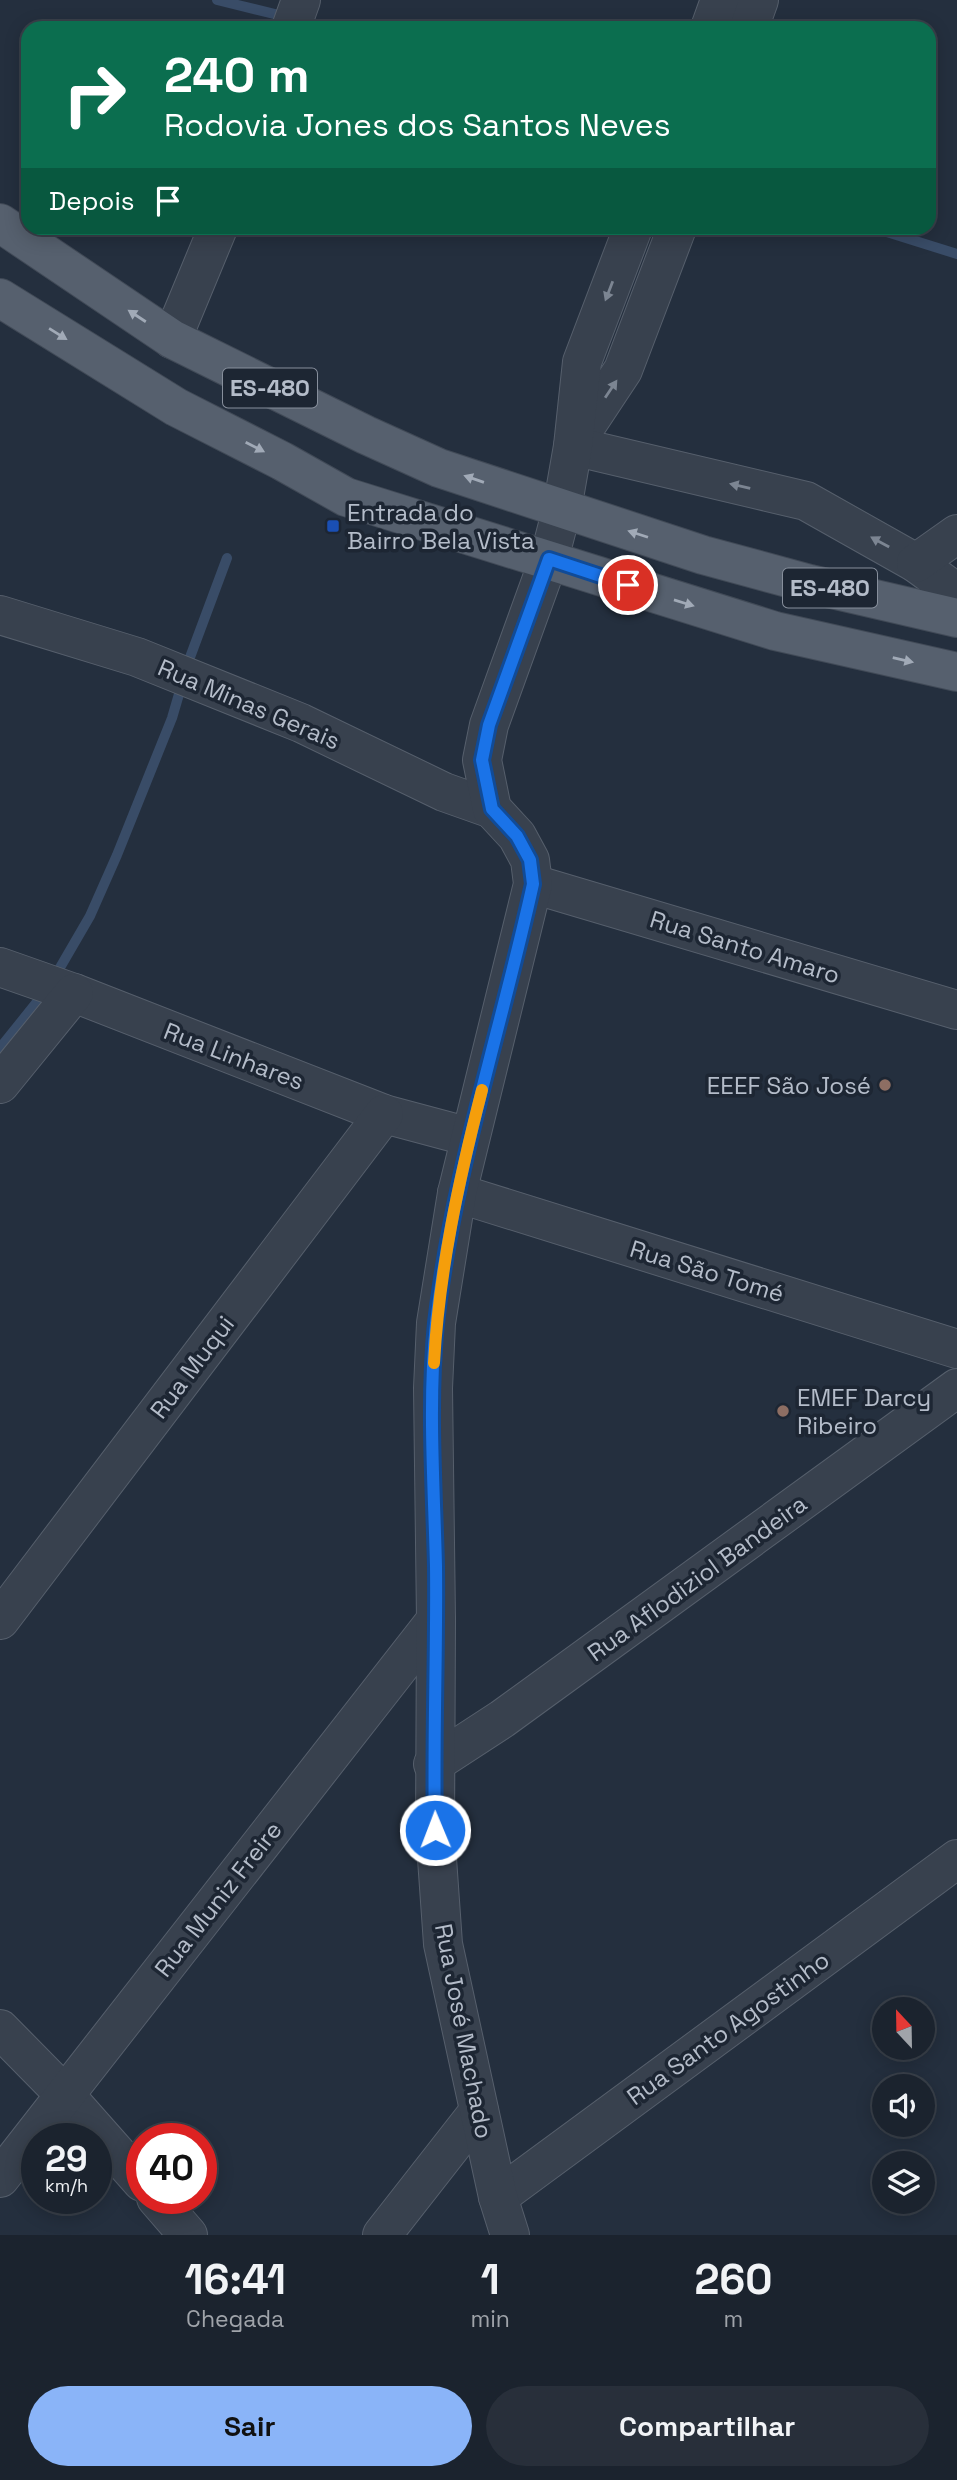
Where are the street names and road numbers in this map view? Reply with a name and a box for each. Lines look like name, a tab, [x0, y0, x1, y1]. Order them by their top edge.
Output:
road number: ES-480	[223, 368, 317, 408]
road number: ES-480	[783, 568, 877, 608]
street label: Rua Minas Gerais	[153, 652, 345, 756]
street label: Rua Santo Amaro	[646, 903, 844, 991]
street label: Rua Linhares	[160, 1015, 308, 1097]
street label: Rua São Tomé	[626, 1233, 788, 1309]
street label: Rua Muqui	[143, 1309, 241, 1425]
street label: Rua Aflodiziol Bandeira	[581, 1488, 813, 1668]
street label: Rua Muniz Freire	[148, 1815, 288, 1983]
street label: Rua José Machado	[428, 1921, 500, 2141]
street label: Rua Santo Agostinho	[621, 1944, 835, 2112]

